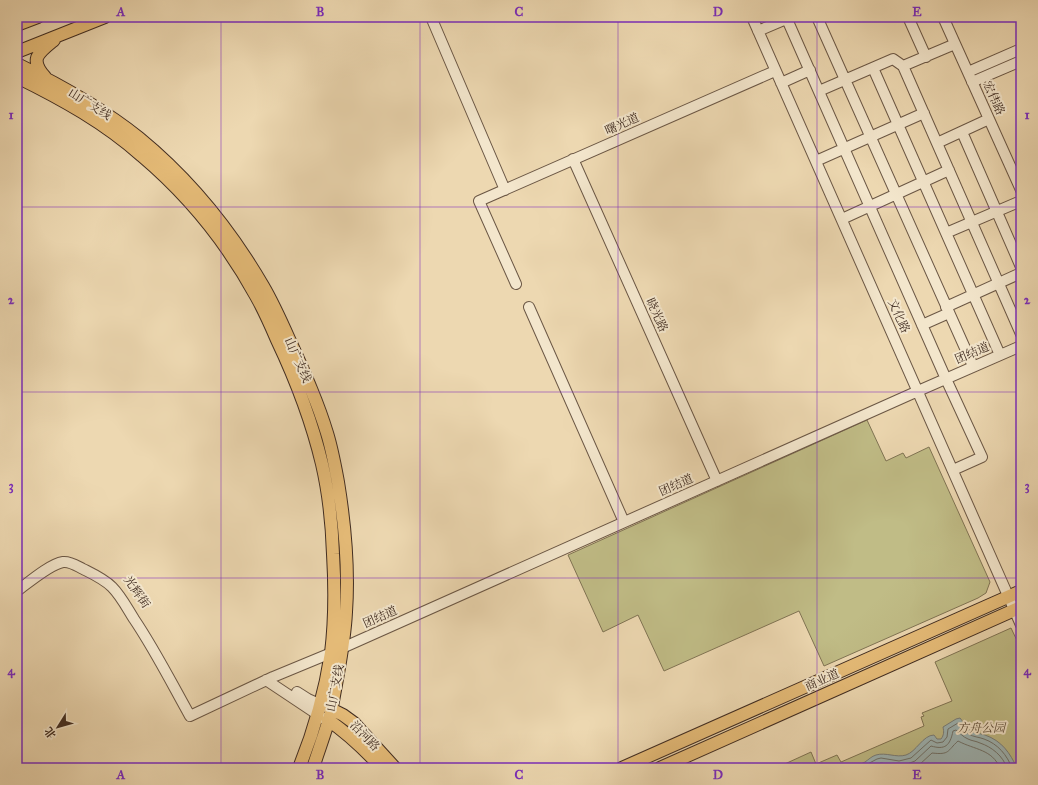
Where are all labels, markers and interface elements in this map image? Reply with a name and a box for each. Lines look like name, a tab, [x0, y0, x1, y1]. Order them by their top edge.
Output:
text: A	[116, 4, 126, 20]
text: B	[316, 4, 325, 20]
text: C	[515, 4, 524, 20]
text: D	[713, 4, 723, 20]
text: E	[912, 4, 922, 20]
street label: 宏伟路	[980, 79, 1008, 117]
street label: 山广支线	[66, 85, 114, 123]
text: 1	[8, 107, 14, 123]
text: 1	[1024, 107, 1030, 123]
street label: 曙光道	[603, 110, 641, 138]
text: 2	[8, 292, 15, 308]
text: 2	[1024, 292, 1031, 308]
street label: 晓光路	[643, 296, 671, 334]
street label: 文化路	[885, 297, 913, 335]
street label: 山广支线	[282, 335, 314, 385]
street label: 团结道	[953, 340, 991, 366]
street label: 团结道	[657, 471, 695, 499]
text: 3	[8, 478, 14, 494]
text: 3	[1024, 478, 1030, 494]
street label: 光辉街	[121, 573, 154, 612]
street label: 团结道	[361, 603, 399, 631]
text: 4	[7, 663, 15, 679]
street label: 山广支线	[324, 663, 346, 713]
text: 4	[1023, 663, 1031, 679]
street label: 商业道	[803, 666, 841, 694]
north arrow	[38, 707, 78, 747]
street label: 沿河路	[347, 718, 383, 754]
park label: 方舟公园	[957, 721, 1007, 735]
text: 北	[42, 724, 59, 741]
text: A	[116, 767, 126, 783]
text: B	[316, 767, 325, 783]
text: C	[515, 767, 524, 783]
text: D	[713, 767, 723, 783]
text: E	[912, 767, 922, 783]

